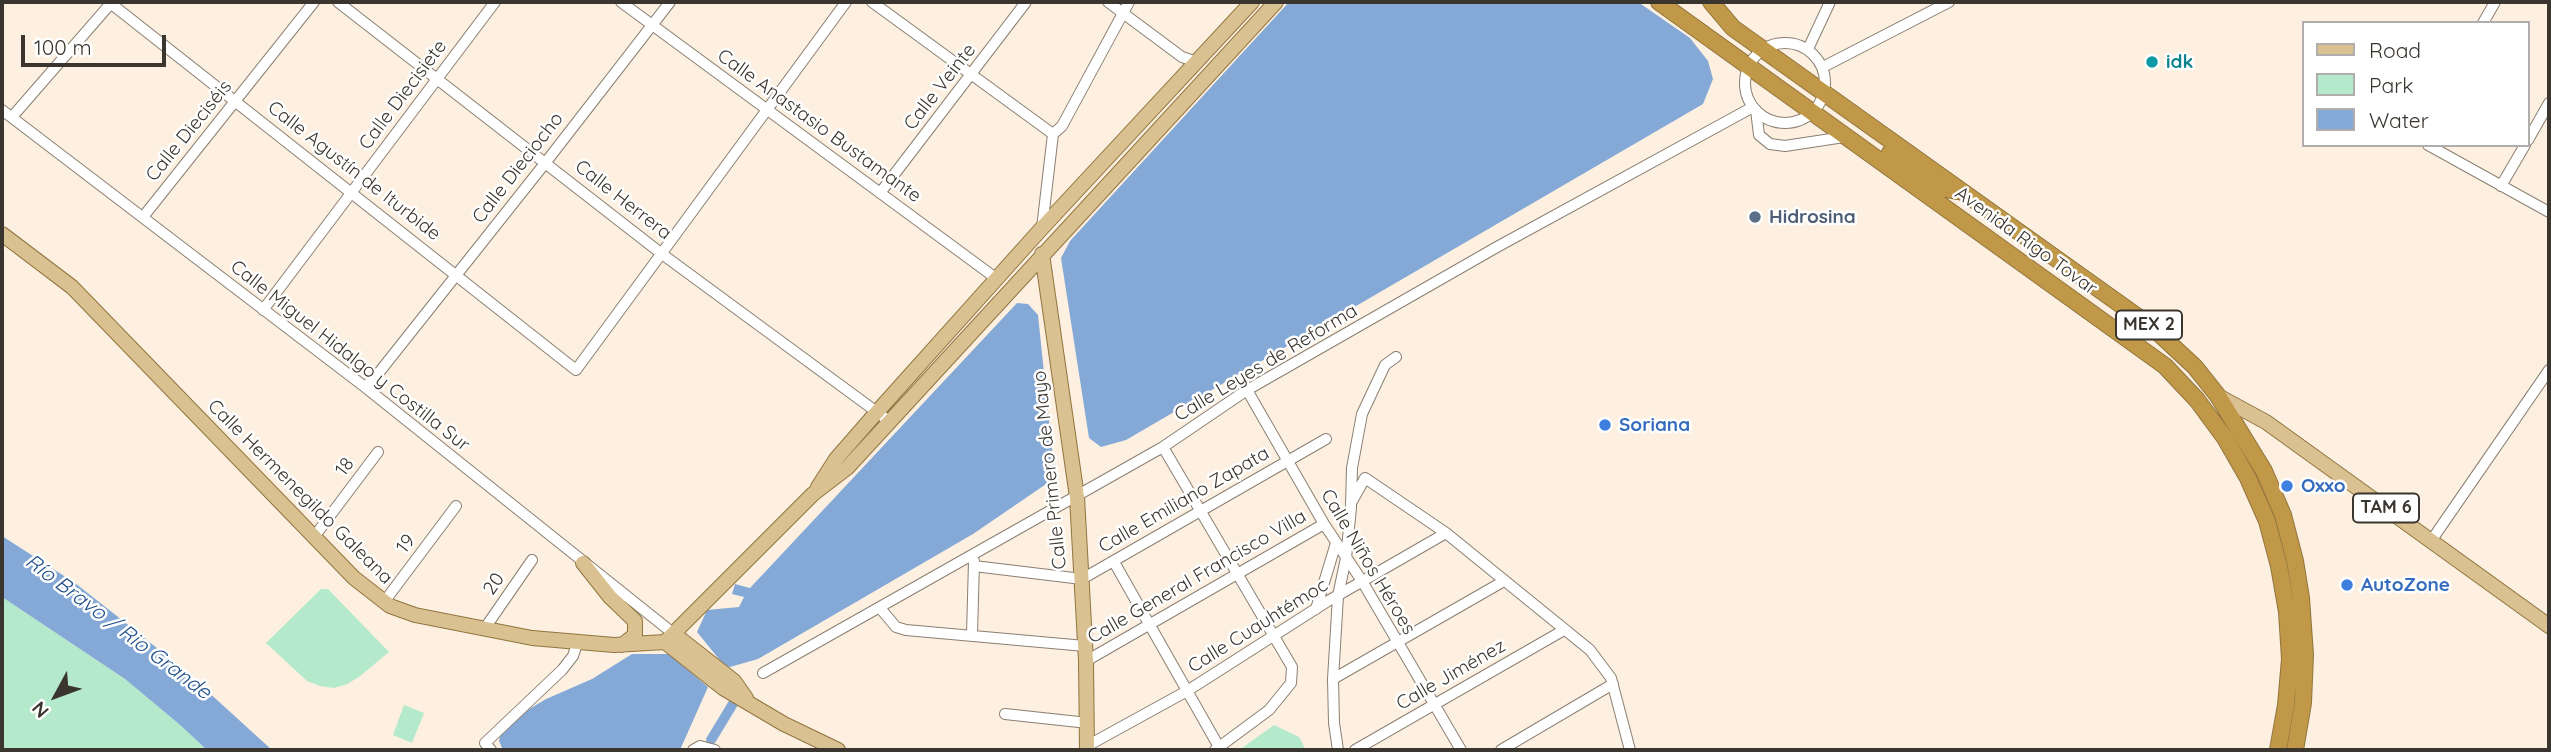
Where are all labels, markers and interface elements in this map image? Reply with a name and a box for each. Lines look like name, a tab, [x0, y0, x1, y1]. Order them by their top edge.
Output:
scale bar	[24, 21, 170, 65]
legend	[2302, 21, 2530, 147]
text: 100 m	[34, 34, 92, 60]
street label: Calle Diecisiete	[354, 36, 452, 154]
text: Road	[2369, 37, 2421, 63]
street label: Calle Veinte	[899, 39, 981, 135]
street label: Calle Anastasio Bustamante	[713, 44, 925, 208]
place label: idk	[2166, 51, 2193, 73]
marker: idk	[2144, 54, 2160, 70]
text: Park	[2369, 72, 2413, 98]
street label: Calle Dieciséis	[141, 76, 237, 186]
street label: Calle Agustín de Iturbide	[263, 96, 445, 246]
text: Water	[2369, 107, 2429, 133]
street label: Calle Dieciocho	[468, 108, 568, 228]
street label: Calle Herrera	[570, 155, 676, 245]
street label: Avenida Rigo Tovar	[1951, 182, 2101, 300]
place label: Hidrosina	[1769, 206, 1856, 228]
marker: Hidrosina	[1747, 209, 1763, 225]
street label: Calle Miguel Hidalgo y Costilla Sur	[226, 255, 474, 457]
street label: Calle Leyes de Reforma	[1170, 299, 1362, 427]
road number: MEX 2	[2116, 310, 2182, 340]
street label: Calle Primero de Mayo	[1028, 370, 1072, 570]
street label: Calle Hermenegildo Galeana	[203, 395, 397, 589]
place label: Soriana	[1619, 414, 1690, 436]
marker: Soriana	[1597, 417, 1613, 433]
street label: Calle Emiliano Zapata	[1095, 442, 1273, 558]
street label: 18	[331, 453, 359, 481]
place label: Oxxo	[2301, 475, 2346, 497]
marker: Oxxo	[2279, 478, 2295, 494]
street label: Calle Niños Héroes	[1316, 485, 1420, 639]
road number: TAM 6	[2353, 494, 2419, 522]
street label: Calle General Francisco Villa	[1084, 505, 1310, 649]
street label: 19	[392, 530, 420, 558]
water label: Río Bravo / Rio Grande	[20, 549, 216, 705]
street label: 20	[478, 569, 510, 599]
street label: Calle Cuauhtémoc	[1184, 574, 1332, 678]
place label: AutoZone	[2361, 574, 2450, 596]
marker: AutoZone	[2339, 577, 2355, 593]
street label: Calle Jiménez	[1392, 635, 1510, 715]
north arrow	[21, 661, 91, 731]
text: N	[27, 697, 54, 723]

